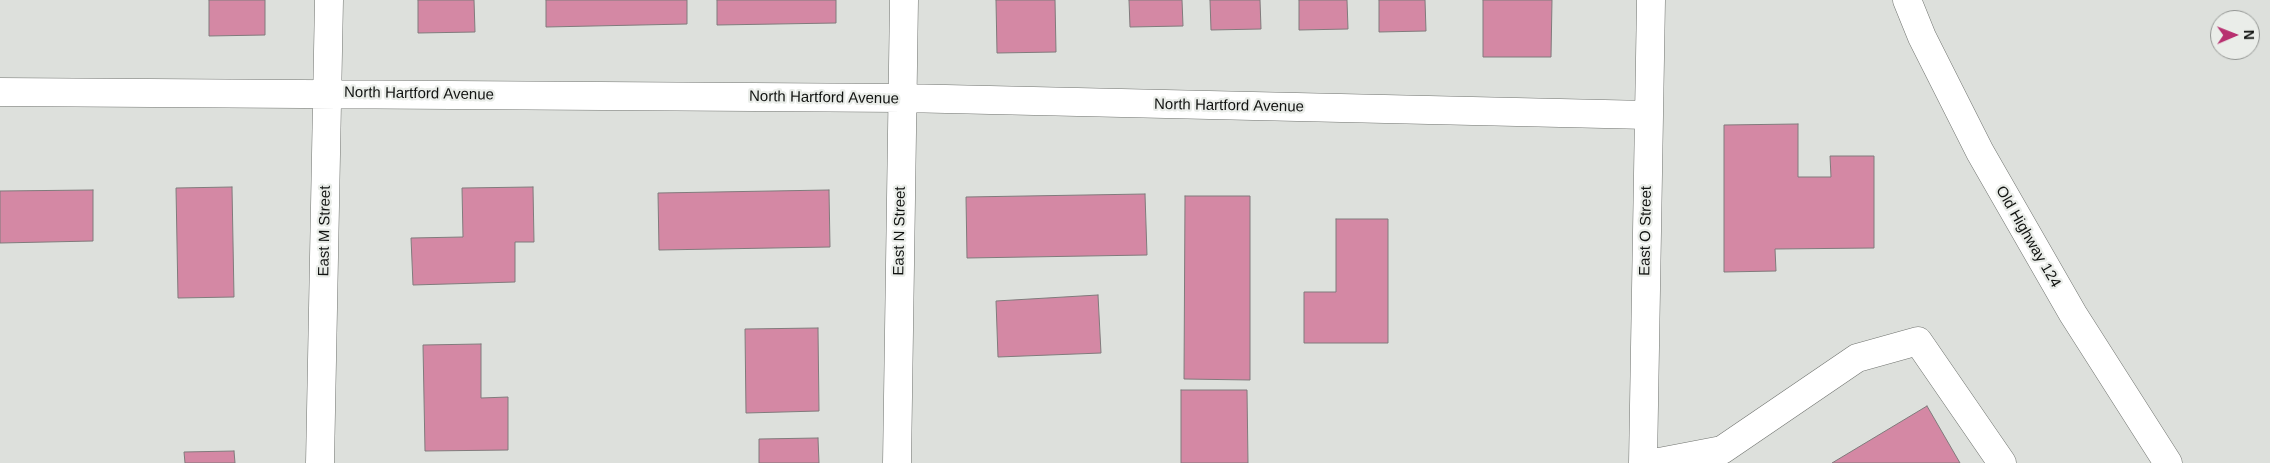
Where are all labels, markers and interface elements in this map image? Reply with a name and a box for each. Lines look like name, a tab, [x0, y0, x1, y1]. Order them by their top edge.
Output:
north arrow	[2210, 10, 2260, 60]
text: N	[2241, 30, 2257, 40]
street label: North Hartford Avenue	[344, 84, 494, 104]
street label: North Hartford Avenue	[749, 88, 899, 108]
street label: North Hartford Avenue	[1154, 96, 1304, 116]
street label: Old Highway 124	[1992, 183, 2064, 291]
street label: East M Street	[315, 185, 335, 277]
street label: East N Street	[890, 186, 910, 276]
street label: East O Street	[1636, 186, 1656, 276]

